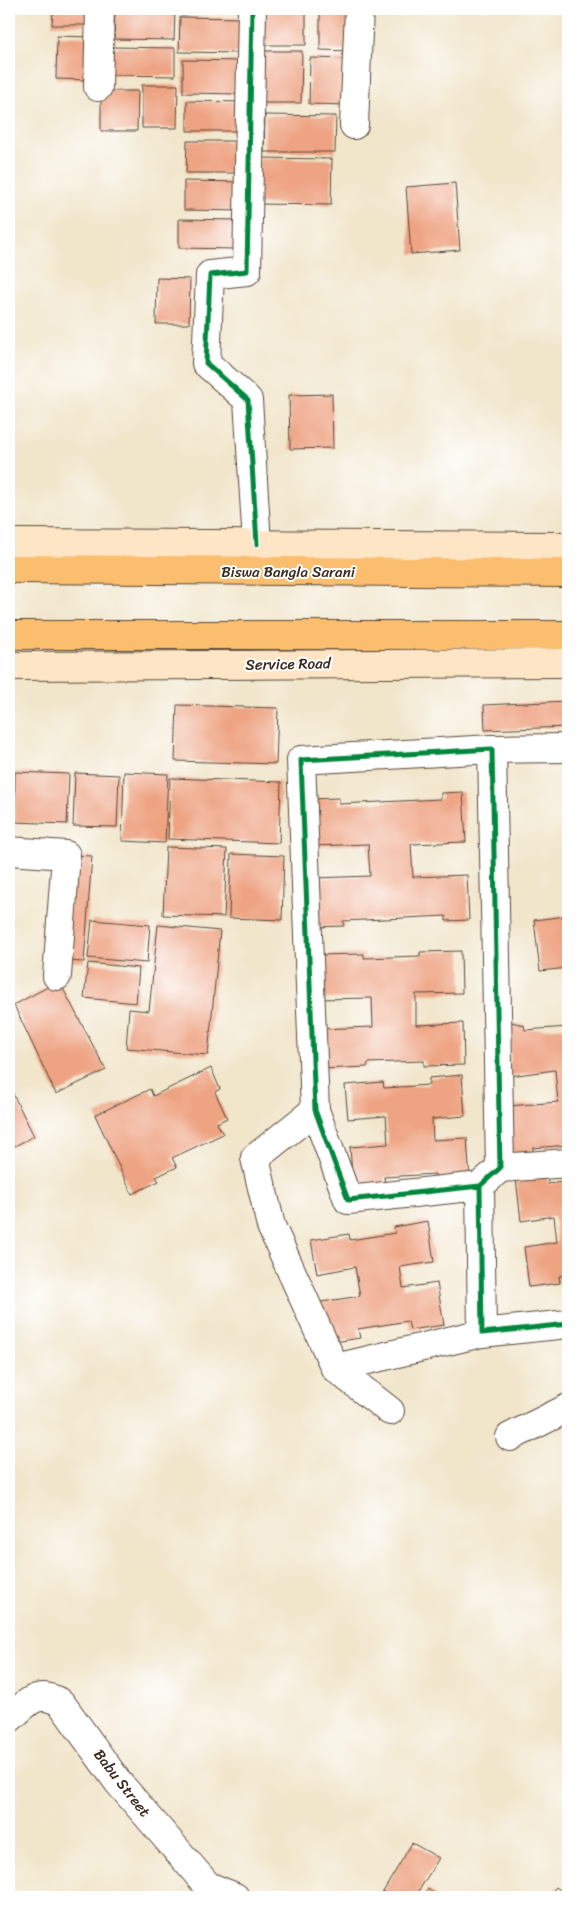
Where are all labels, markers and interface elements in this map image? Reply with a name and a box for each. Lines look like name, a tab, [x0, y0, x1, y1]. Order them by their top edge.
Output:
street label: Biswa Bangla Sarani	[221, 559, 356, 585]
street label: Service Road	[245, 650, 332, 678]
street label: Babu Street	[87, 1743, 157, 1823]

